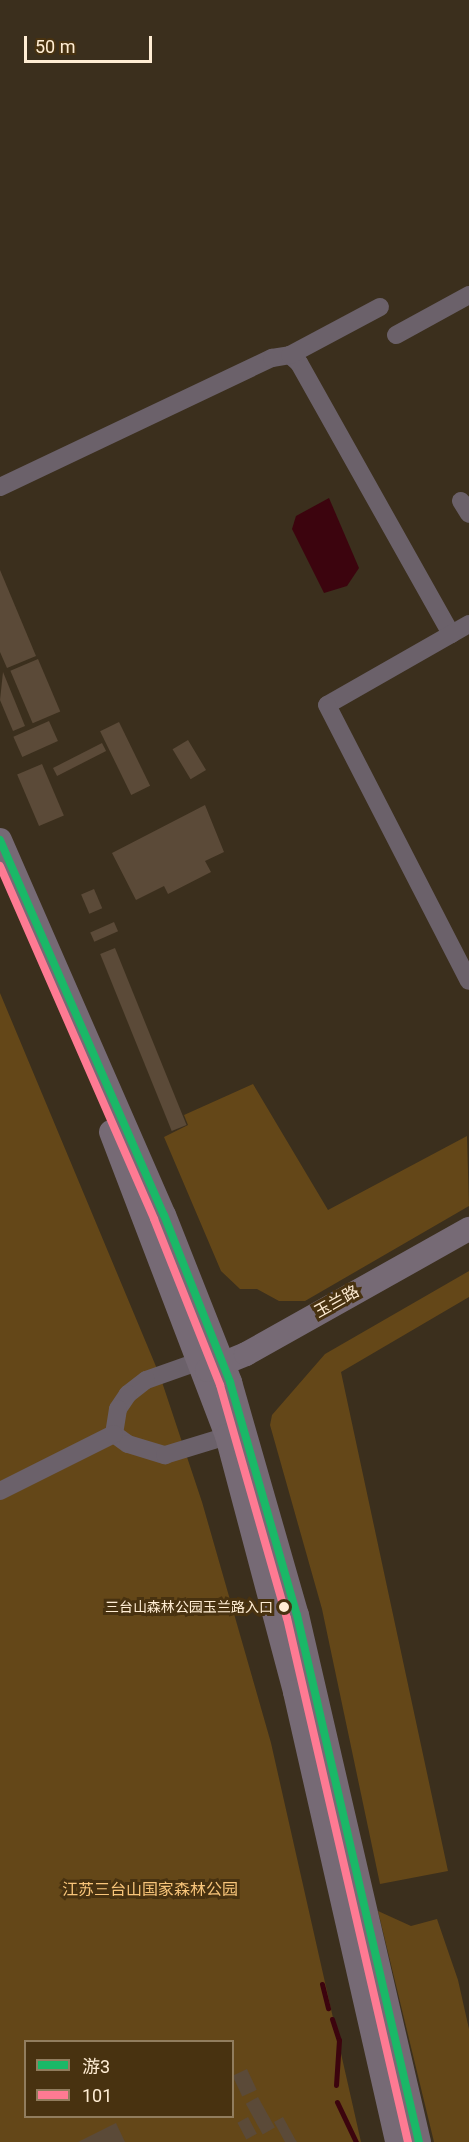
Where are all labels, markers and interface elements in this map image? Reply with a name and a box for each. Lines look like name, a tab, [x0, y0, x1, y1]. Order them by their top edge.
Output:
scale bar	[27, 24, 154, 62]
text: 50 m	[35, 36, 75, 57]
street label: 玉兰路	[311, 1282, 363, 1322]
place label: 三台山森林公园玉兰路入口	[105, 1599, 273, 1615]
marker: 三台山森林公园玉兰路入口	[278, 1601, 290, 1613]
park label: 江苏三台山国家森林公园	[62, 1880, 238, 1900]
legend	[24, 2040, 234, 2118]
text: 游3	[82, 2056, 110, 2077]
text: 101	[82, 2085, 112, 2106]

